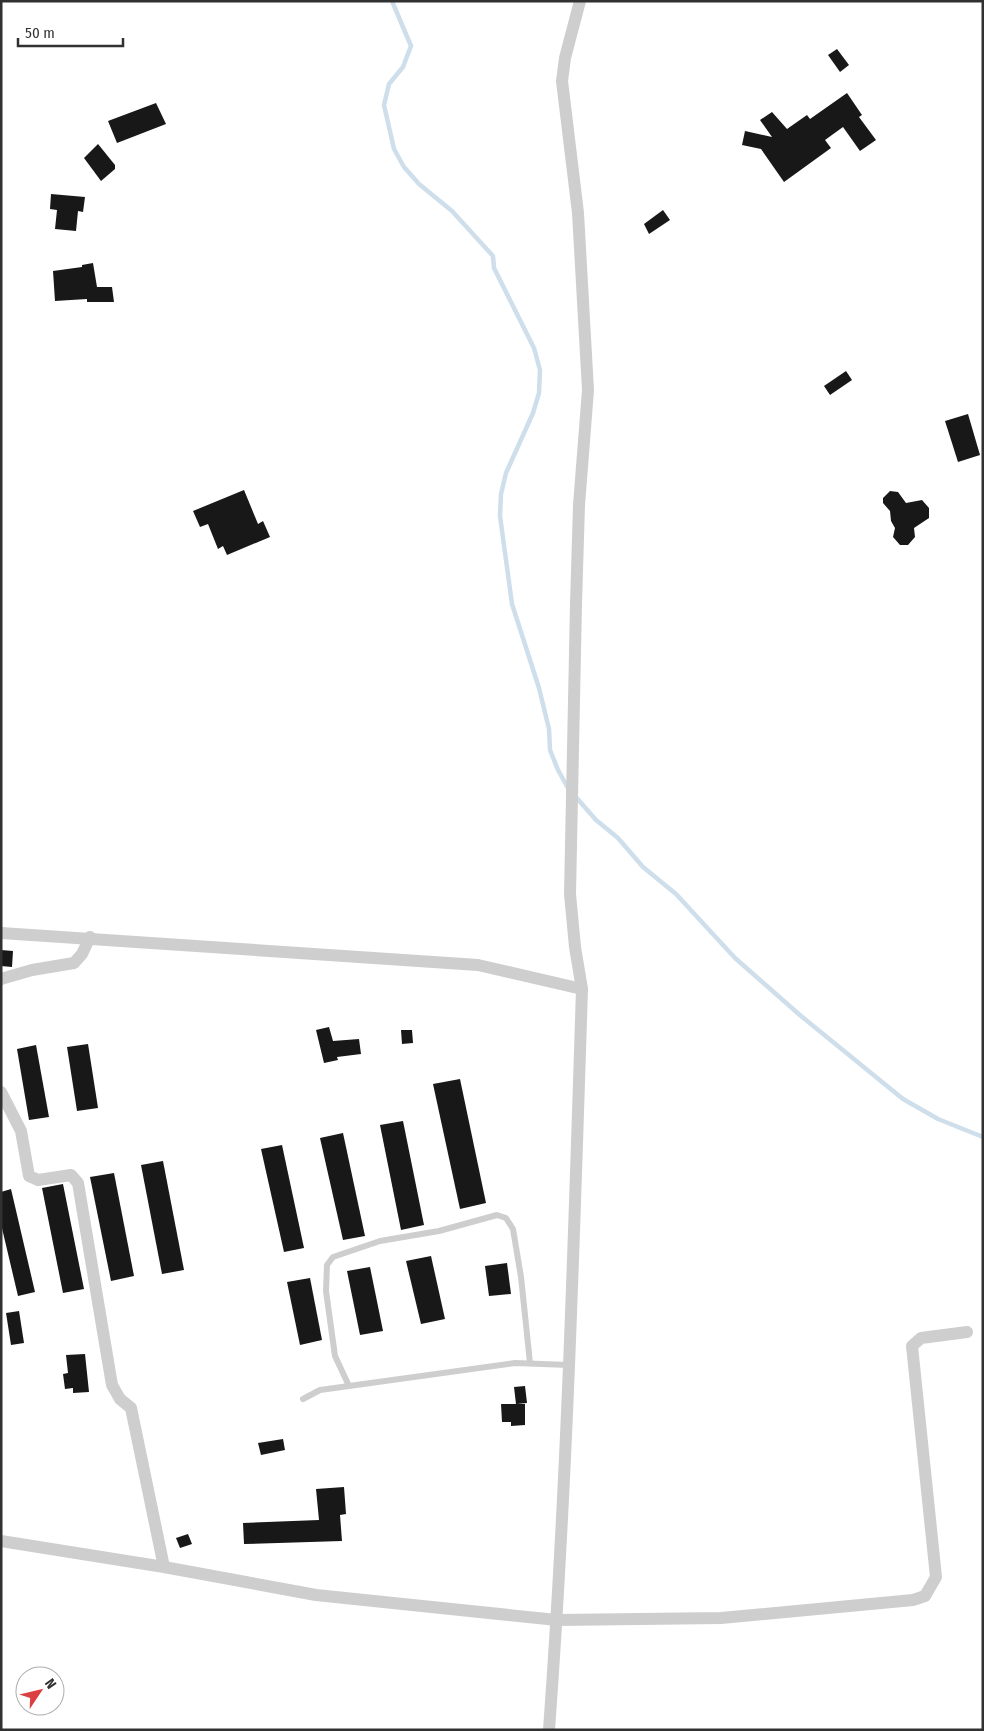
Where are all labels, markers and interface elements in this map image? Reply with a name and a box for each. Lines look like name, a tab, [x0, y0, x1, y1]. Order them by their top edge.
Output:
scale bar	[18, 15, 122, 47]
text: 50 m	[25, 24, 55, 42]
north arrow	[15, 1666, 65, 1716]
text: N	[41, 1676, 60, 1692]

